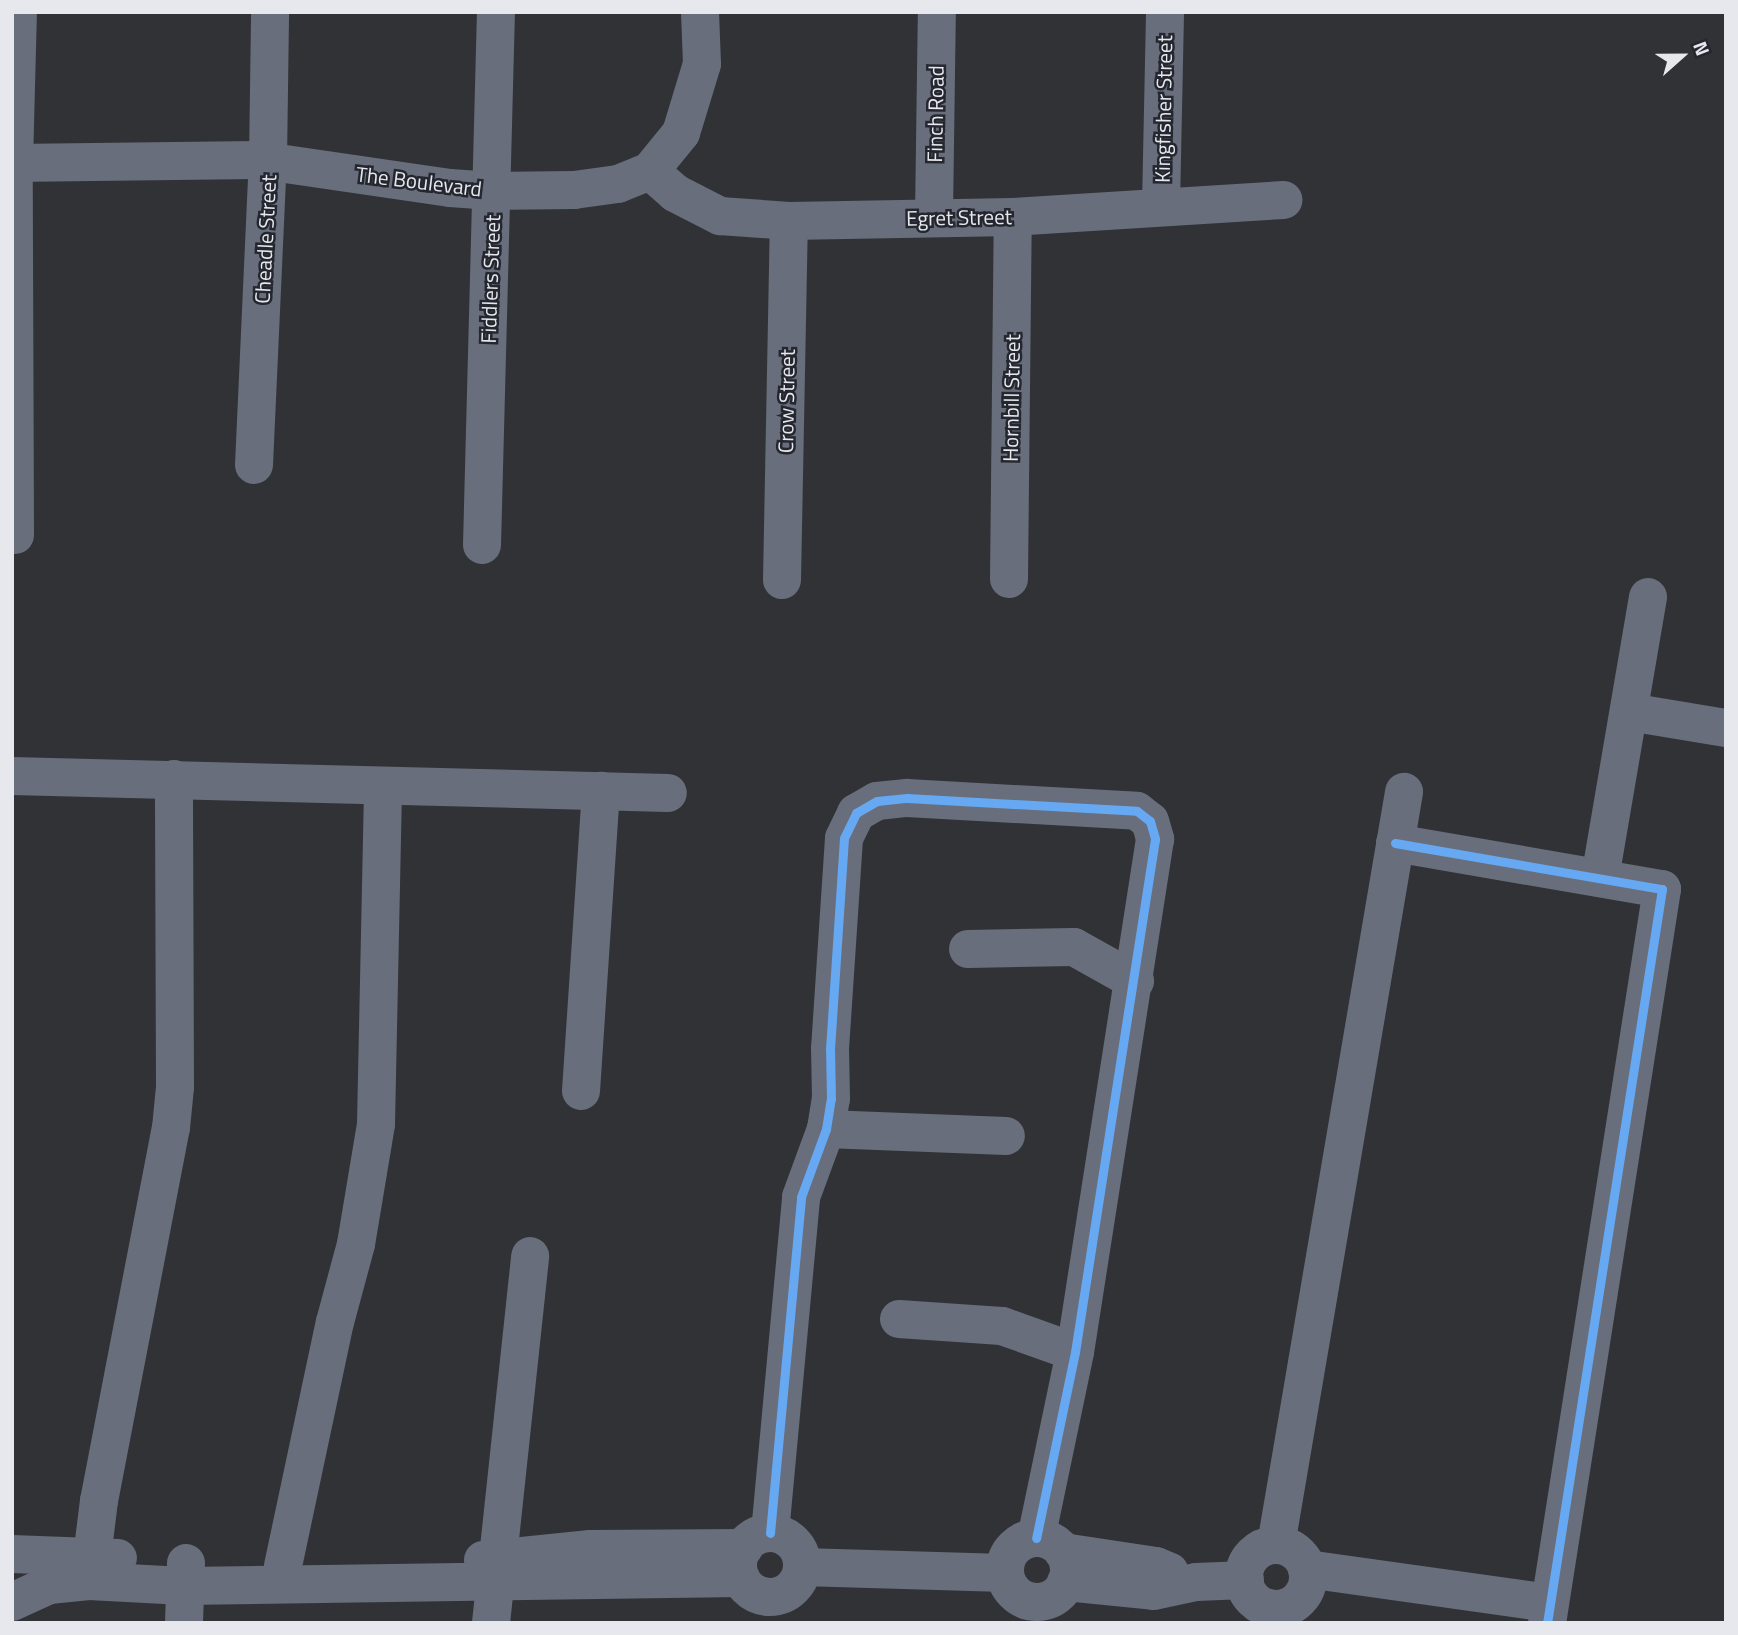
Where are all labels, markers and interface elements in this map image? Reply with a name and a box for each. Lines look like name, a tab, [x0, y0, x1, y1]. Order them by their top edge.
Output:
north arrow	[1647, 21, 1717, 91]
street label: Kingfisher Street	[1149, 35, 1177, 183]
text: N	[1686, 37, 1718, 60]
street label: Finch Road	[922, 65, 948, 163]
street label: The Boulevard	[355, 161, 483, 201]
street label: Cheadle Street	[249, 174, 281, 304]
street label: Egret Street	[906, 203, 1012, 231]
street label: Fiddlers Street	[475, 214, 505, 344]
street label: Hornbill Street	[997, 334, 1025, 462]
street label: Crow Street	[772, 349, 800, 453]

